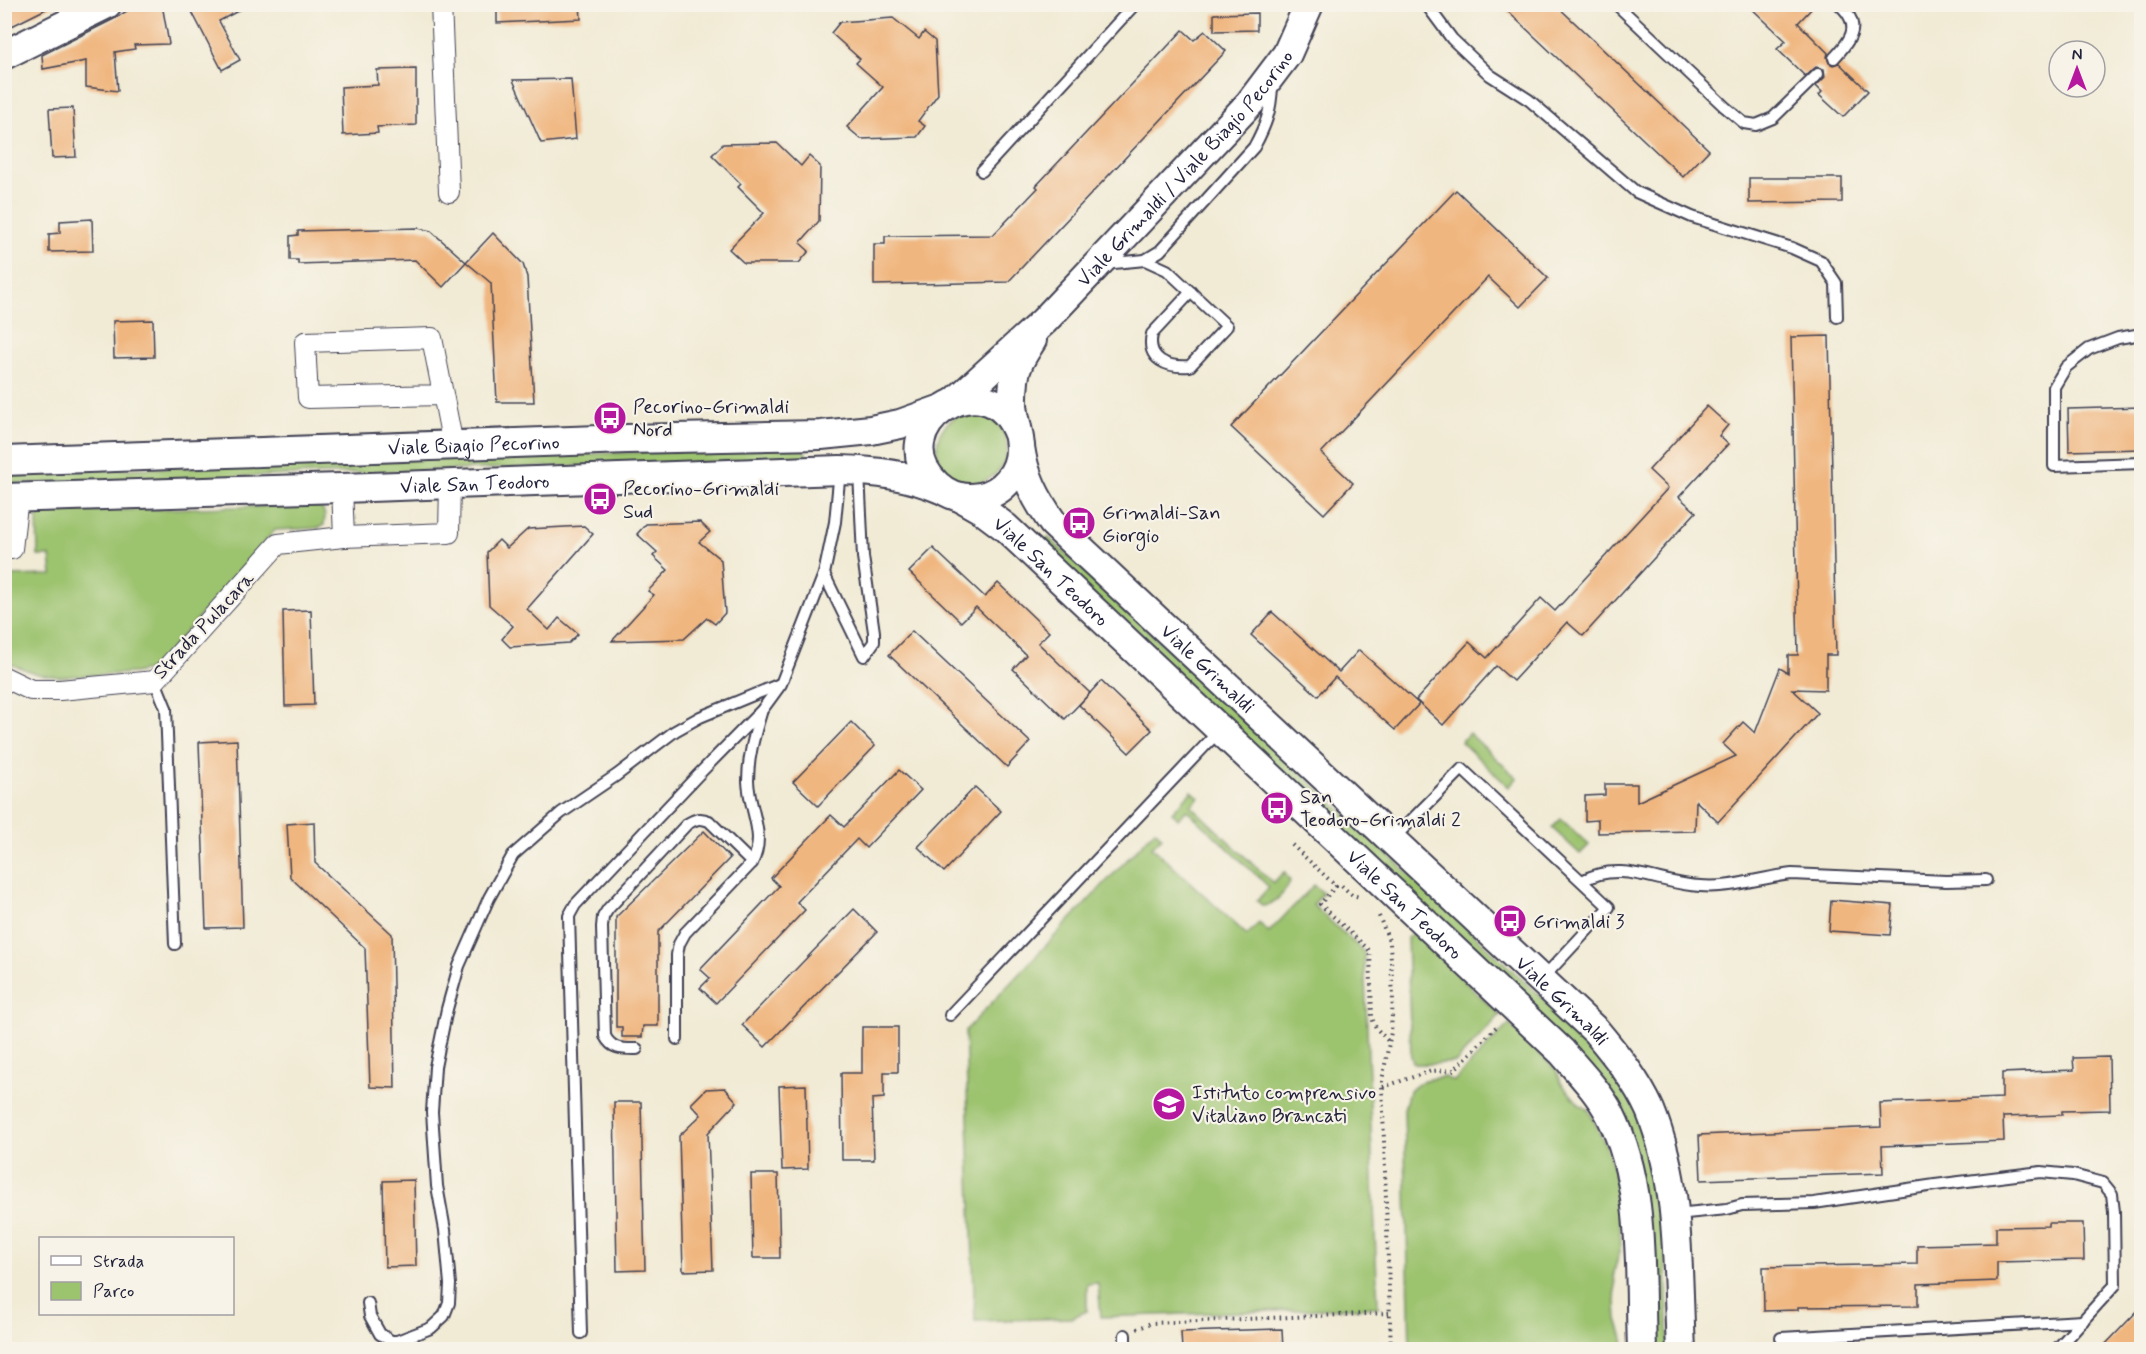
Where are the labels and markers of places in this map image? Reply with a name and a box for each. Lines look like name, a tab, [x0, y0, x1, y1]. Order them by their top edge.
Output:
place label: Pecorino-Grimaldi Nord	[633, 394, 789, 444]
bus stop icon: Pecorino-Grimaldi Nord	[592, 400, 628, 436]
place label: Pecorino-Grimaldi Sud	[623, 476, 779, 526]
bus stop icon: Pecorino-Grimaldi Sud	[582, 481, 618, 517]
place label: Grimaldi-San Giorgio	[1102, 500, 1221, 551]
bus stop icon: Grimaldi-San Giorgio	[1061, 505, 1097, 541]
place label: San Teodoro-Grimaldi 2	[1300, 784, 1461, 834]
bus stop icon: San Teodoro-Grimaldi 2	[1259, 790, 1295, 826]
bus stop icon: Grimaldi 3	[1492, 903, 1528, 939]
place label: Grimaldi 3	[1533, 909, 1625, 936]
place label: Istituto comprensivo Vitaliano Brancati	[1192, 1080, 1376, 1130]
school or university icon: Istituto comprensivo Vitaliano Brancati	[1151, 1086, 1187, 1122]

